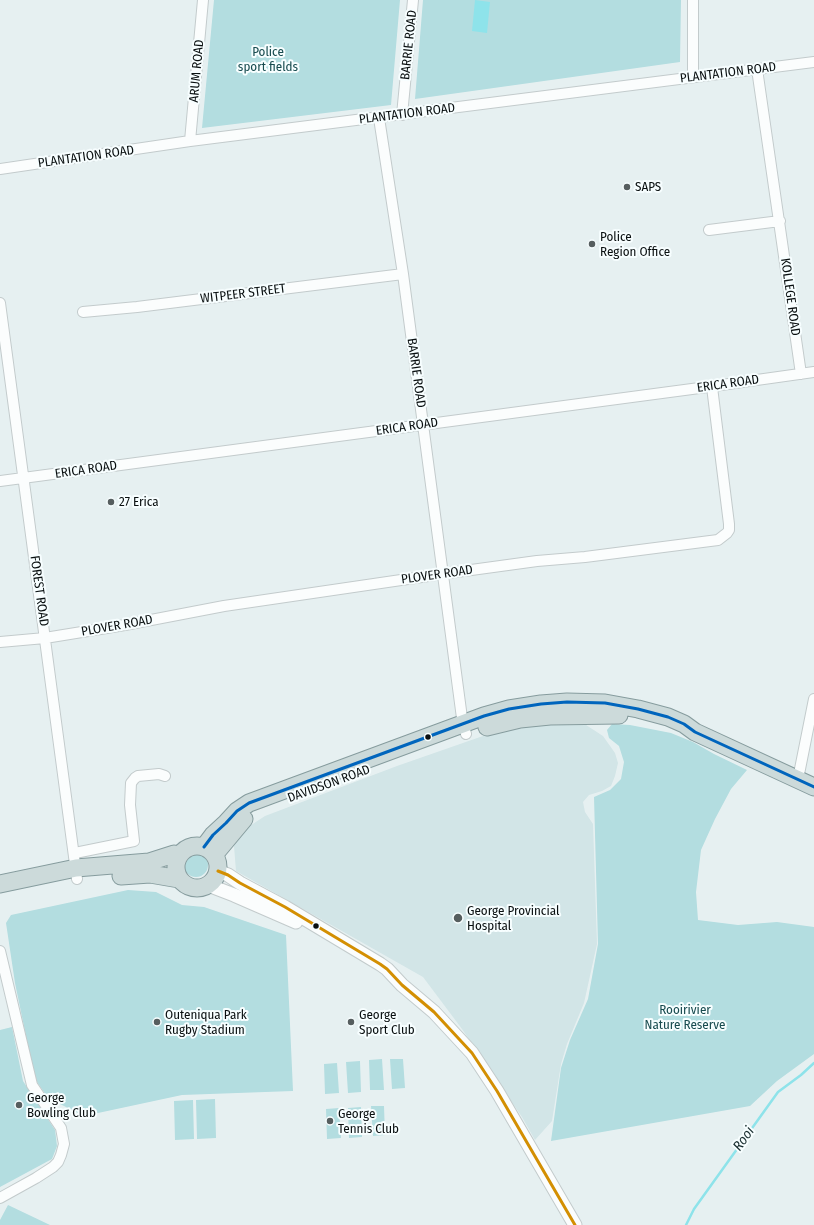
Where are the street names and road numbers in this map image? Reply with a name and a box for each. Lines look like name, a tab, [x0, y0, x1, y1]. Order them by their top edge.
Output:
street label: BARRIE ROAD	[398, 9, 420, 81]
street label: ARUM ROAD	[186, 39, 208, 103]
street label: PLANTATION ROAD	[679, 59, 777, 87]
street label: PLANTATION ROAD	[358, 100, 456, 128]
street label: PLANTATION ROAD	[37, 143, 135, 171]
street label: KOLLEGE ROAD	[777, 257, 803, 337]
street label: WITPEER STREET	[199, 281, 287, 307]
street label: BARRIE ROAD	[403, 337, 429, 409]
street label: ERICA ROAD	[696, 372, 760, 396]
street label: ERICA ROAD	[375, 415, 439, 439]
street label: ERICA ROAD	[54, 458, 118, 482]
street label: FOREST ROAD	[26, 555, 52, 627]
street label: PLOVER ROAD	[400, 562, 474, 588]
street label: PLOVER ROAD	[80, 612, 154, 640]
street label: DAVIDSON ROAD	[286, 762, 372, 806]

